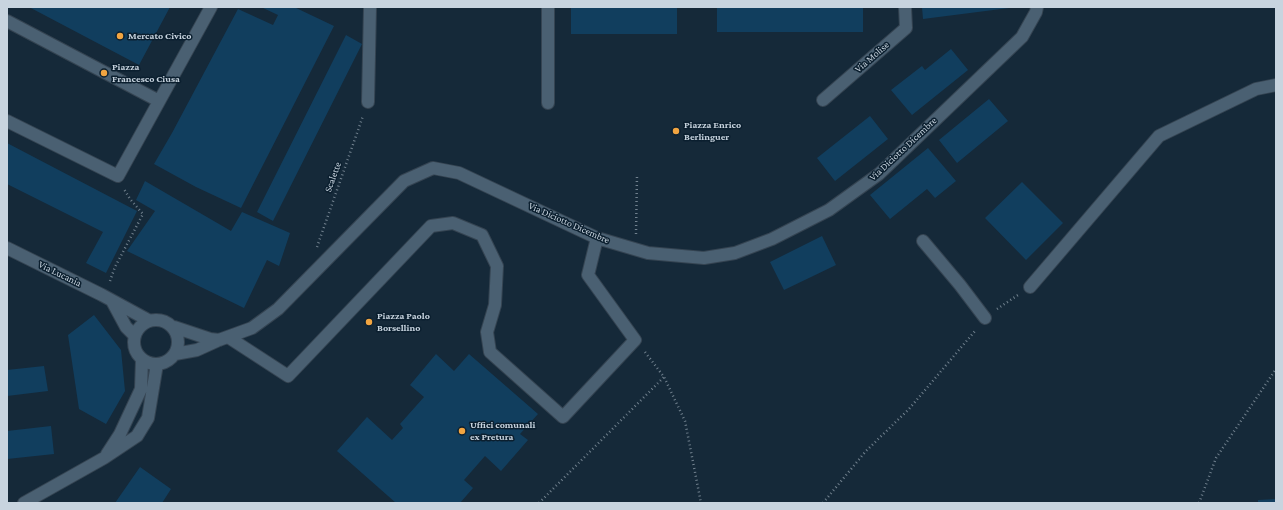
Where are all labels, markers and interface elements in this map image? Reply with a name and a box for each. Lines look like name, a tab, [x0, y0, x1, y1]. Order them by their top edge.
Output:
place label: Mercato Civico	[128, 30, 192, 42]
marker: Mercato Civico	[115, 31, 125, 41]
street label: Via Molise	[852, 39, 892, 75]
place label: Piazza Francesco Ciusa	[112, 61, 180, 84]
marker: Piazza Francesco Ciusa	[99, 68, 109, 78]
street label: Via Diciotto Dicembre	[867, 115, 939, 183]
place label: Piazza Enrico Berlinguer	[684, 119, 741, 142]
marker: Piazza Enrico Berlinguer	[671, 126, 681, 136]
street label: Scalette	[322, 160, 344, 194]
street label: Via Diciotto Dicembre	[526, 200, 612, 246]
street label: Via Lucania	[37, 258, 83, 290]
place label: Piazza Paolo Borsellino	[377, 310, 430, 334]
marker: Piazza Paolo Borsellino	[364, 317, 374, 327]
place label: Uffici comunali ex Pretura	[470, 419, 535, 442]
marker: Uffici comunali ex Pretura	[457, 426, 467, 436]

